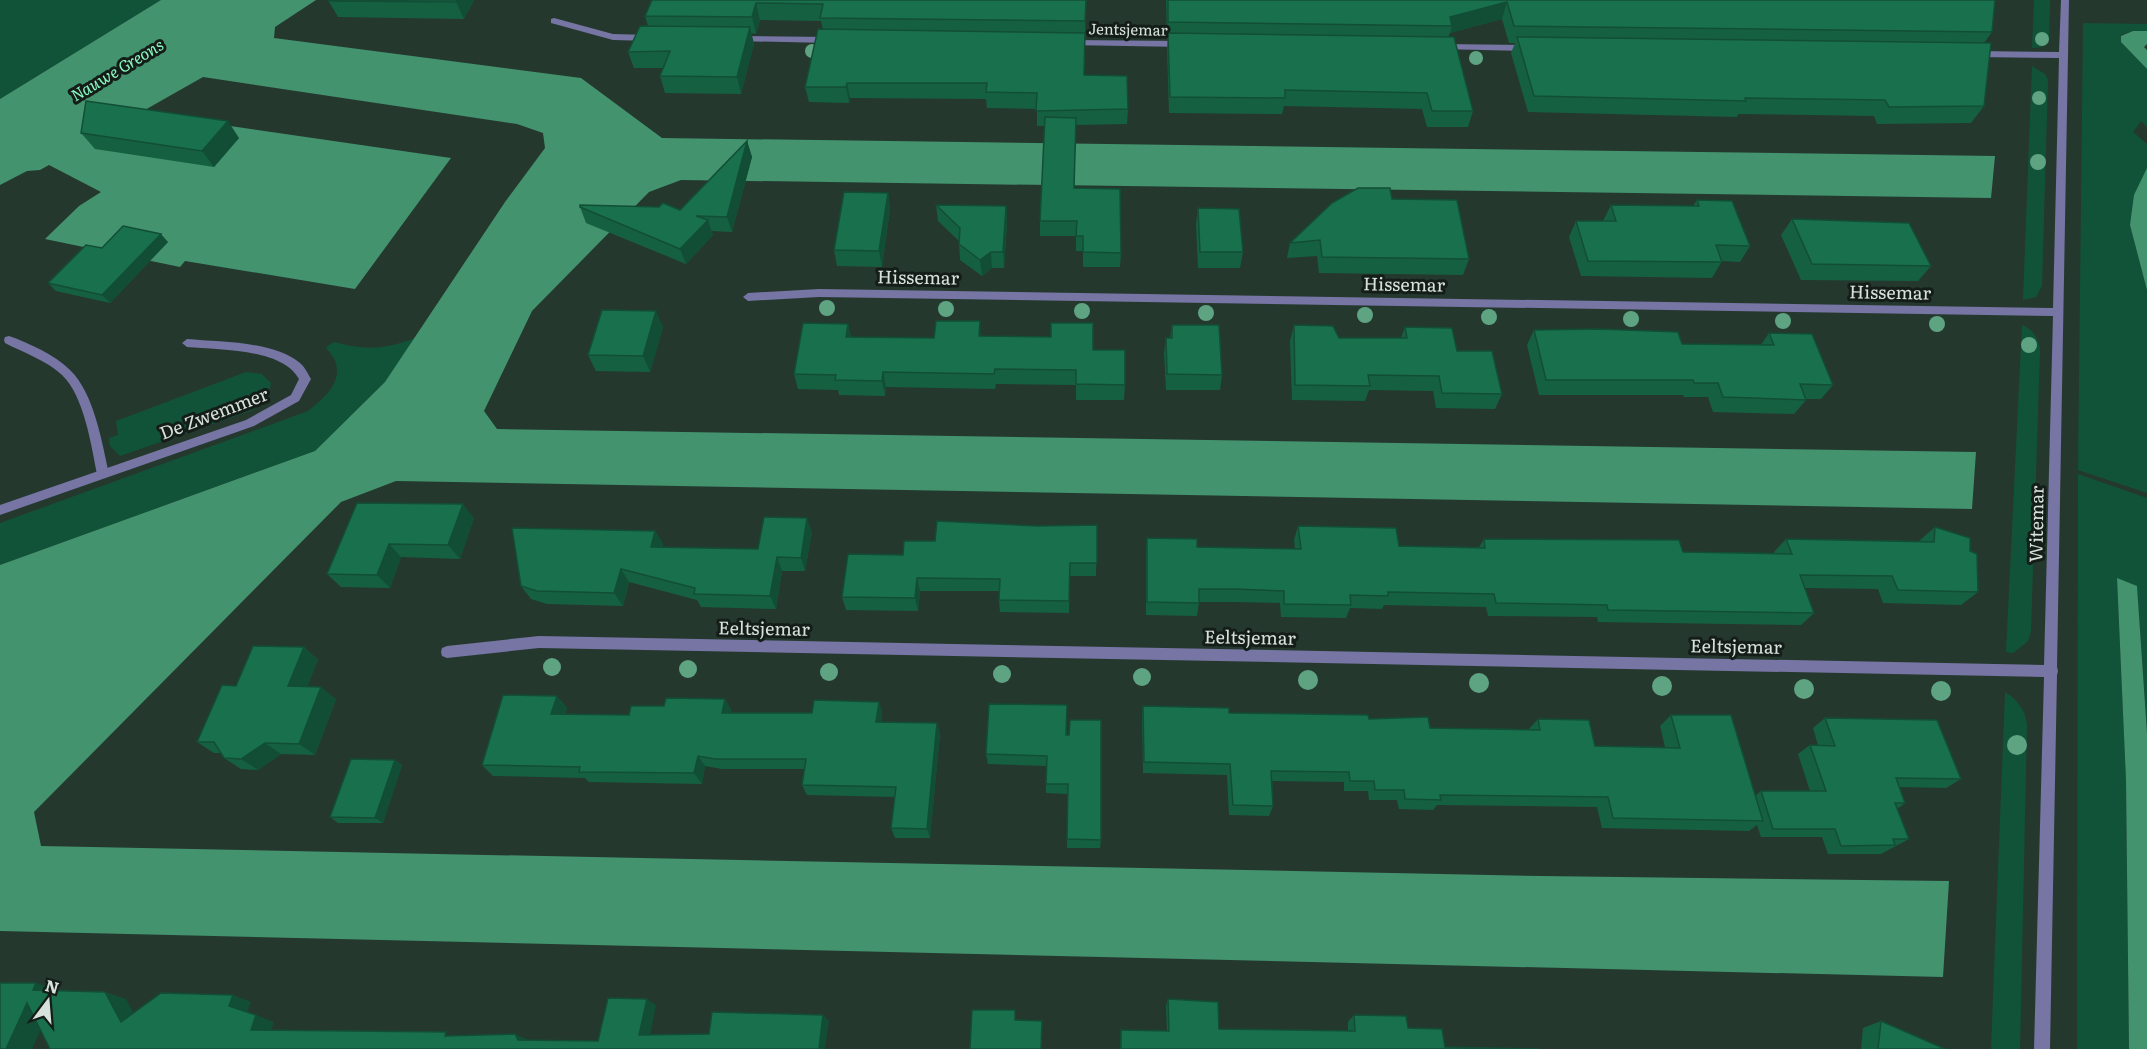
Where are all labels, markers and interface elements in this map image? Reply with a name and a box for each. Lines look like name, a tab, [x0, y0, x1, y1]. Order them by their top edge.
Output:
street label: Jentsjemar	[1088, 16, 1168, 41]
water label: Nauwe Greons	[65, 32, 167, 106]
street label: Hissemar	[877, 262, 960, 291]
street label: Hissemar	[1363, 269, 1446, 298]
street label: Hissemar	[1849, 277, 1932, 306]
street label: De Zwemmer	[155, 379, 272, 446]
street label: Witemar	[2021, 485, 2050, 563]
street label: Eeltsjemar	[718, 613, 811, 642]
street label: Eeltsjemar	[1204, 622, 1297, 651]
street label: Eeltsjemar	[1690, 631, 1783, 660]
north arrow	[18, 971, 78, 1031]
text: N	[43, 972, 62, 999]

